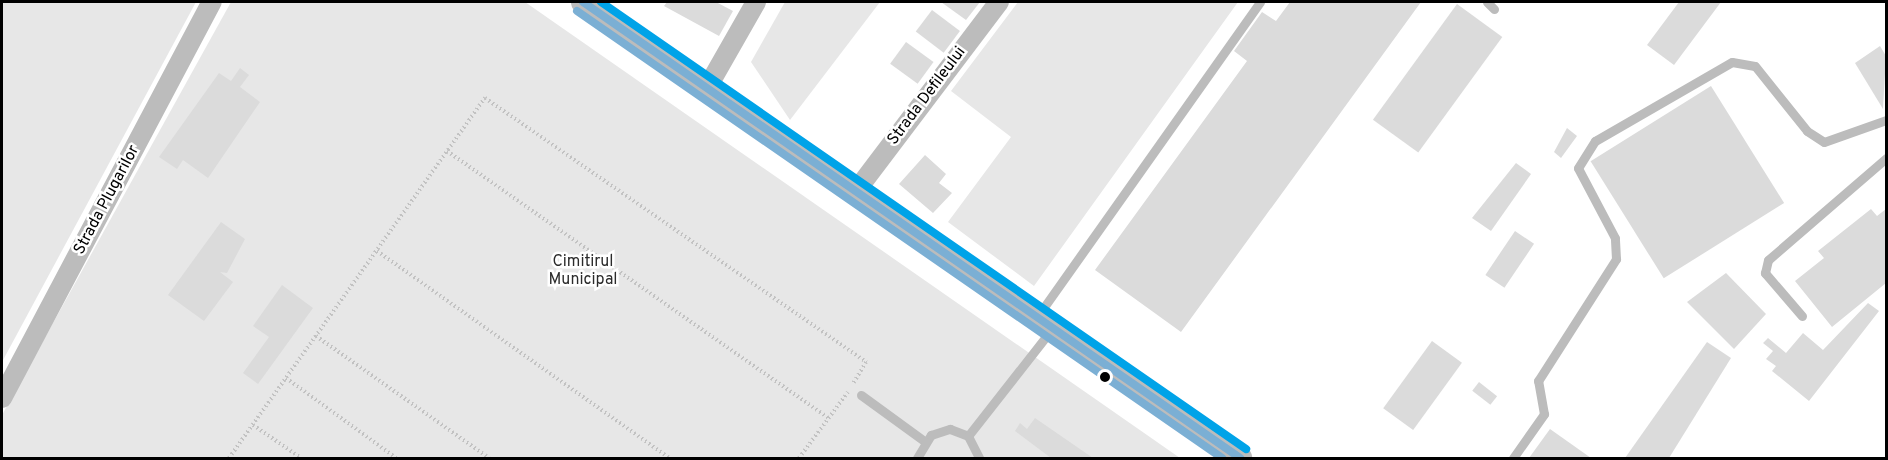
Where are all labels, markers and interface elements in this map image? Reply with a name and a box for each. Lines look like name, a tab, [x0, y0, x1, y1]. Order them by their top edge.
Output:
street label: Strada Defileului	[884, 43, 970, 149]
street label: Strada Plugarilor	[70, 142, 144, 258]
park label: Cimitirul Municipal	[549, 252, 617, 290]
unlabelled marker	[1099, 371, 1111, 383]

